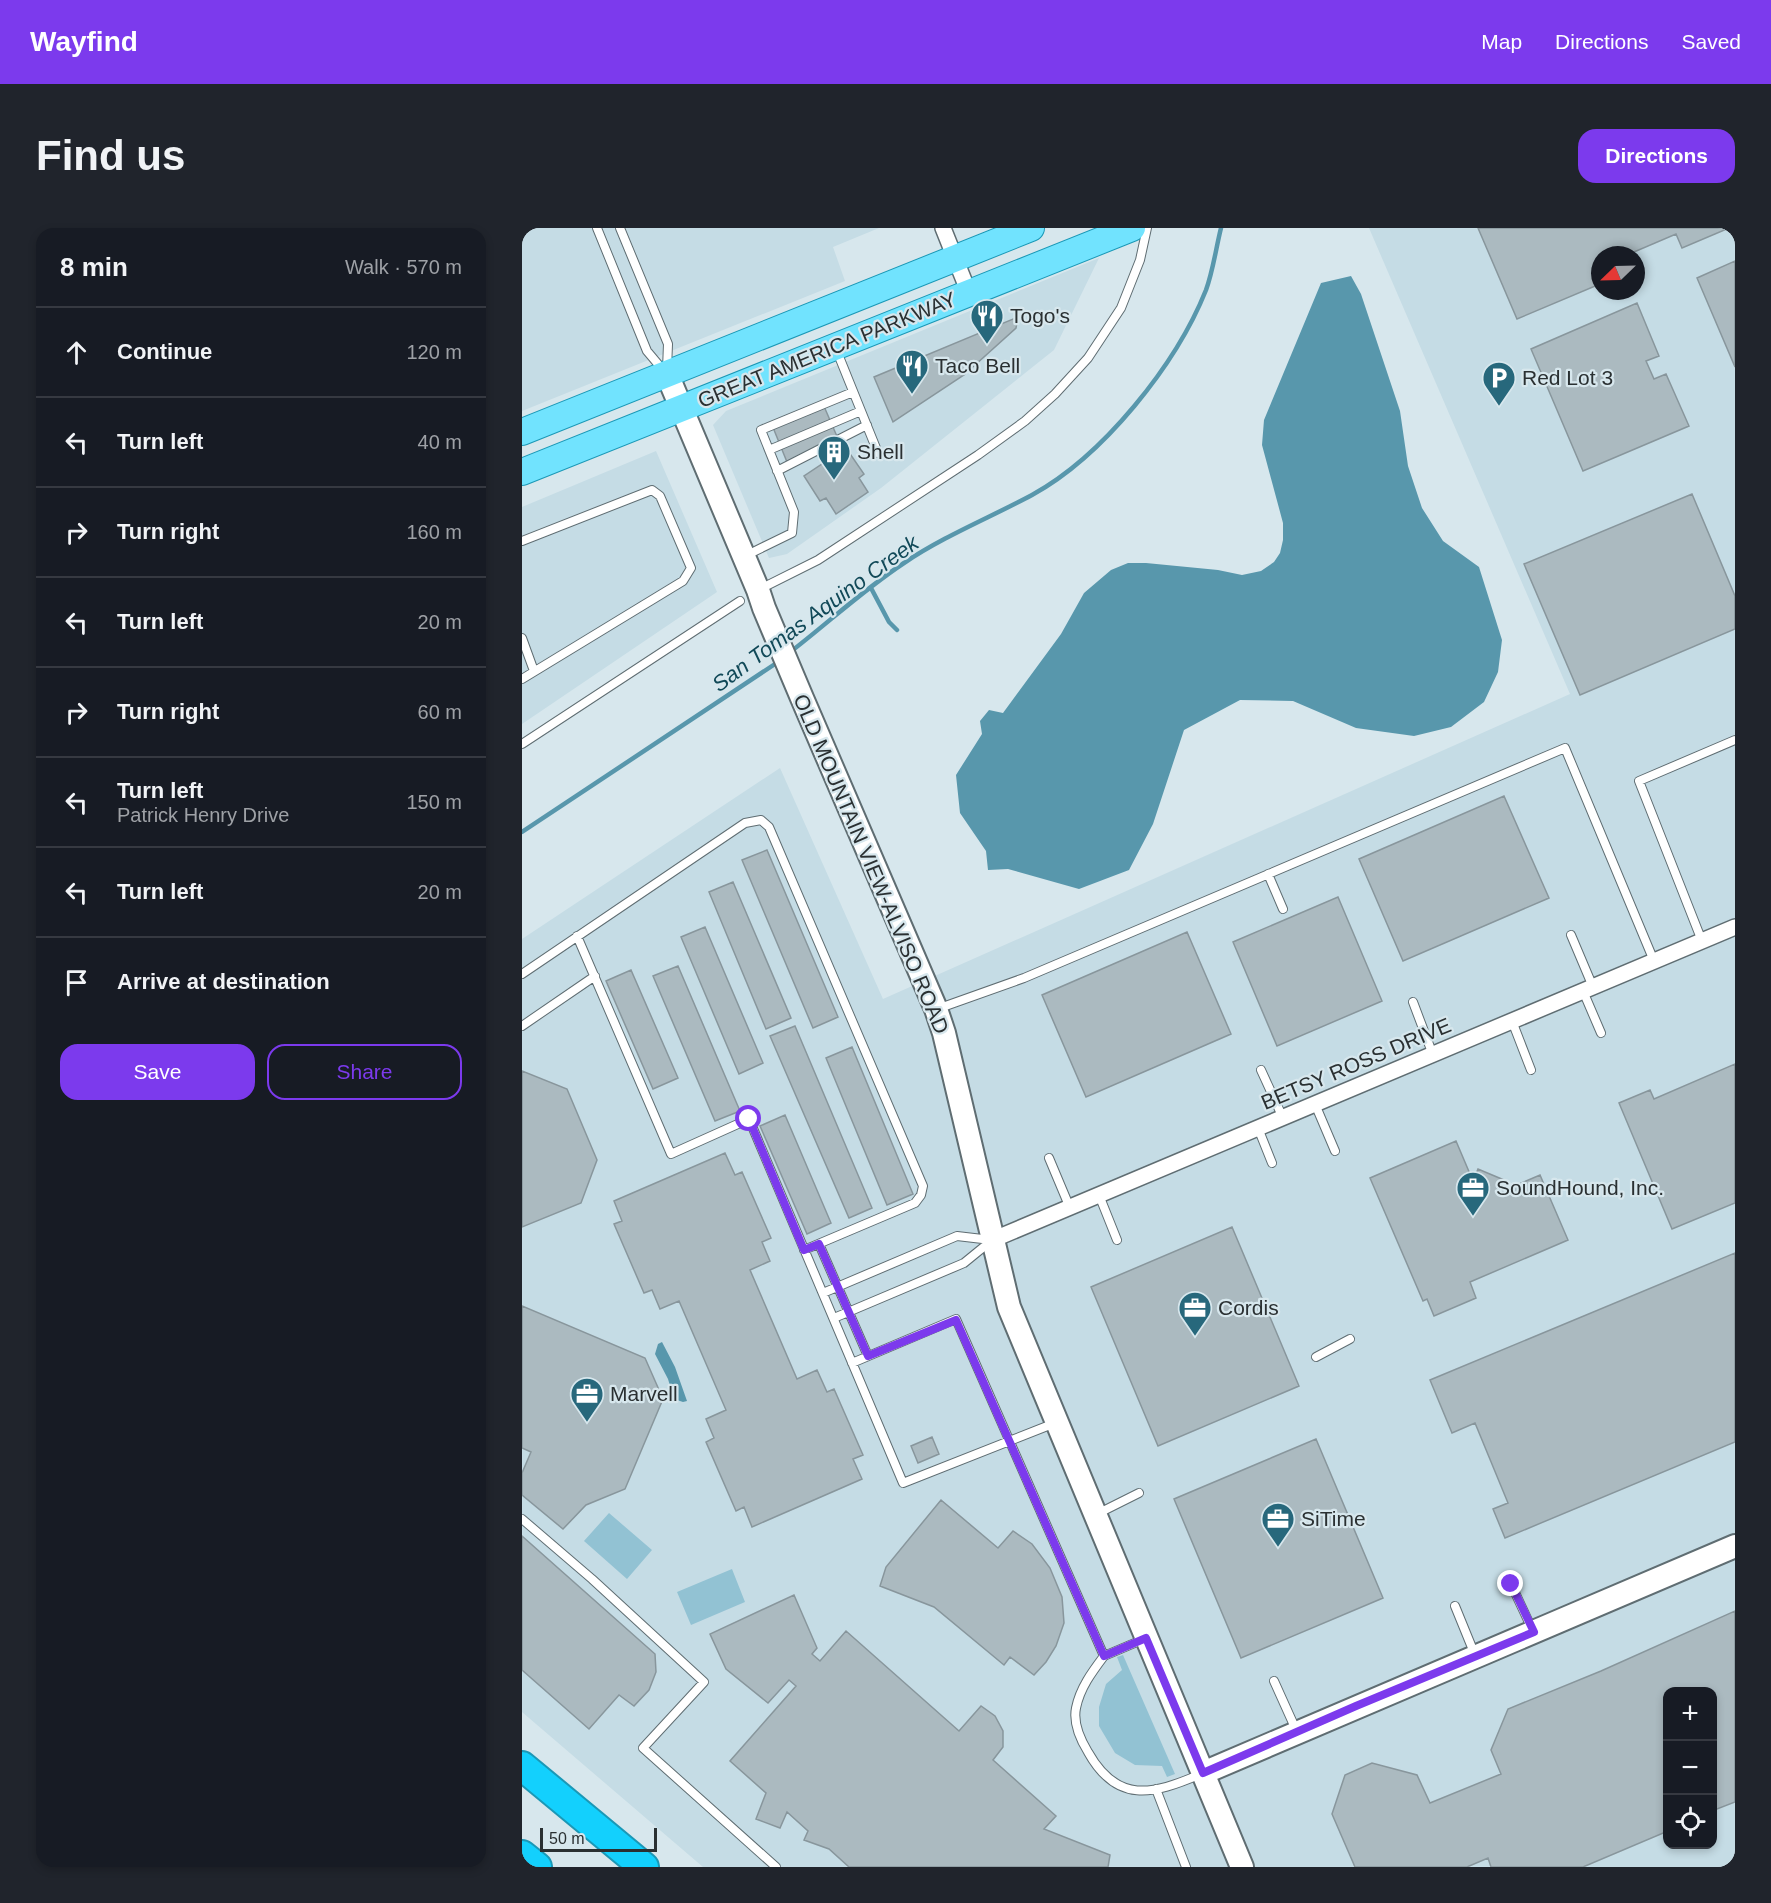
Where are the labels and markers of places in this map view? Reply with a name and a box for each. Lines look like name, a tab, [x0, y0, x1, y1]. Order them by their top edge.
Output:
restaurant icon: Togo's	[969, 298, 1005, 345]
place label: Togo's	[1010, 304, 1070, 327]
restaurant icon: Taco Bell	[894, 348, 930, 395]
place label: Taco Bell	[935, 354, 1020, 377]
parking icon: Red Lot 3	[1481, 360, 1517, 407]
place label: Red Lot 3	[1522, 366, 1613, 389]
building icon: Shell	[816, 434, 852, 481]
place label: Shell	[857, 440, 904, 463]
office icon: SoundHound, Inc.	[1455, 1170, 1491, 1217]
place label: SoundHound, Inc.	[1496, 1176, 1664, 1199]
office icon: Cordis	[1177, 1290, 1213, 1337]
place label: Cordis	[1218, 1296, 1279, 1319]
office icon: Marvell	[569, 1376, 605, 1423]
place label: Marvell	[610, 1382, 678, 1405]
office icon: SiTime	[1260, 1501, 1296, 1548]
place label: SiTime	[1301, 1507, 1366, 1530]

